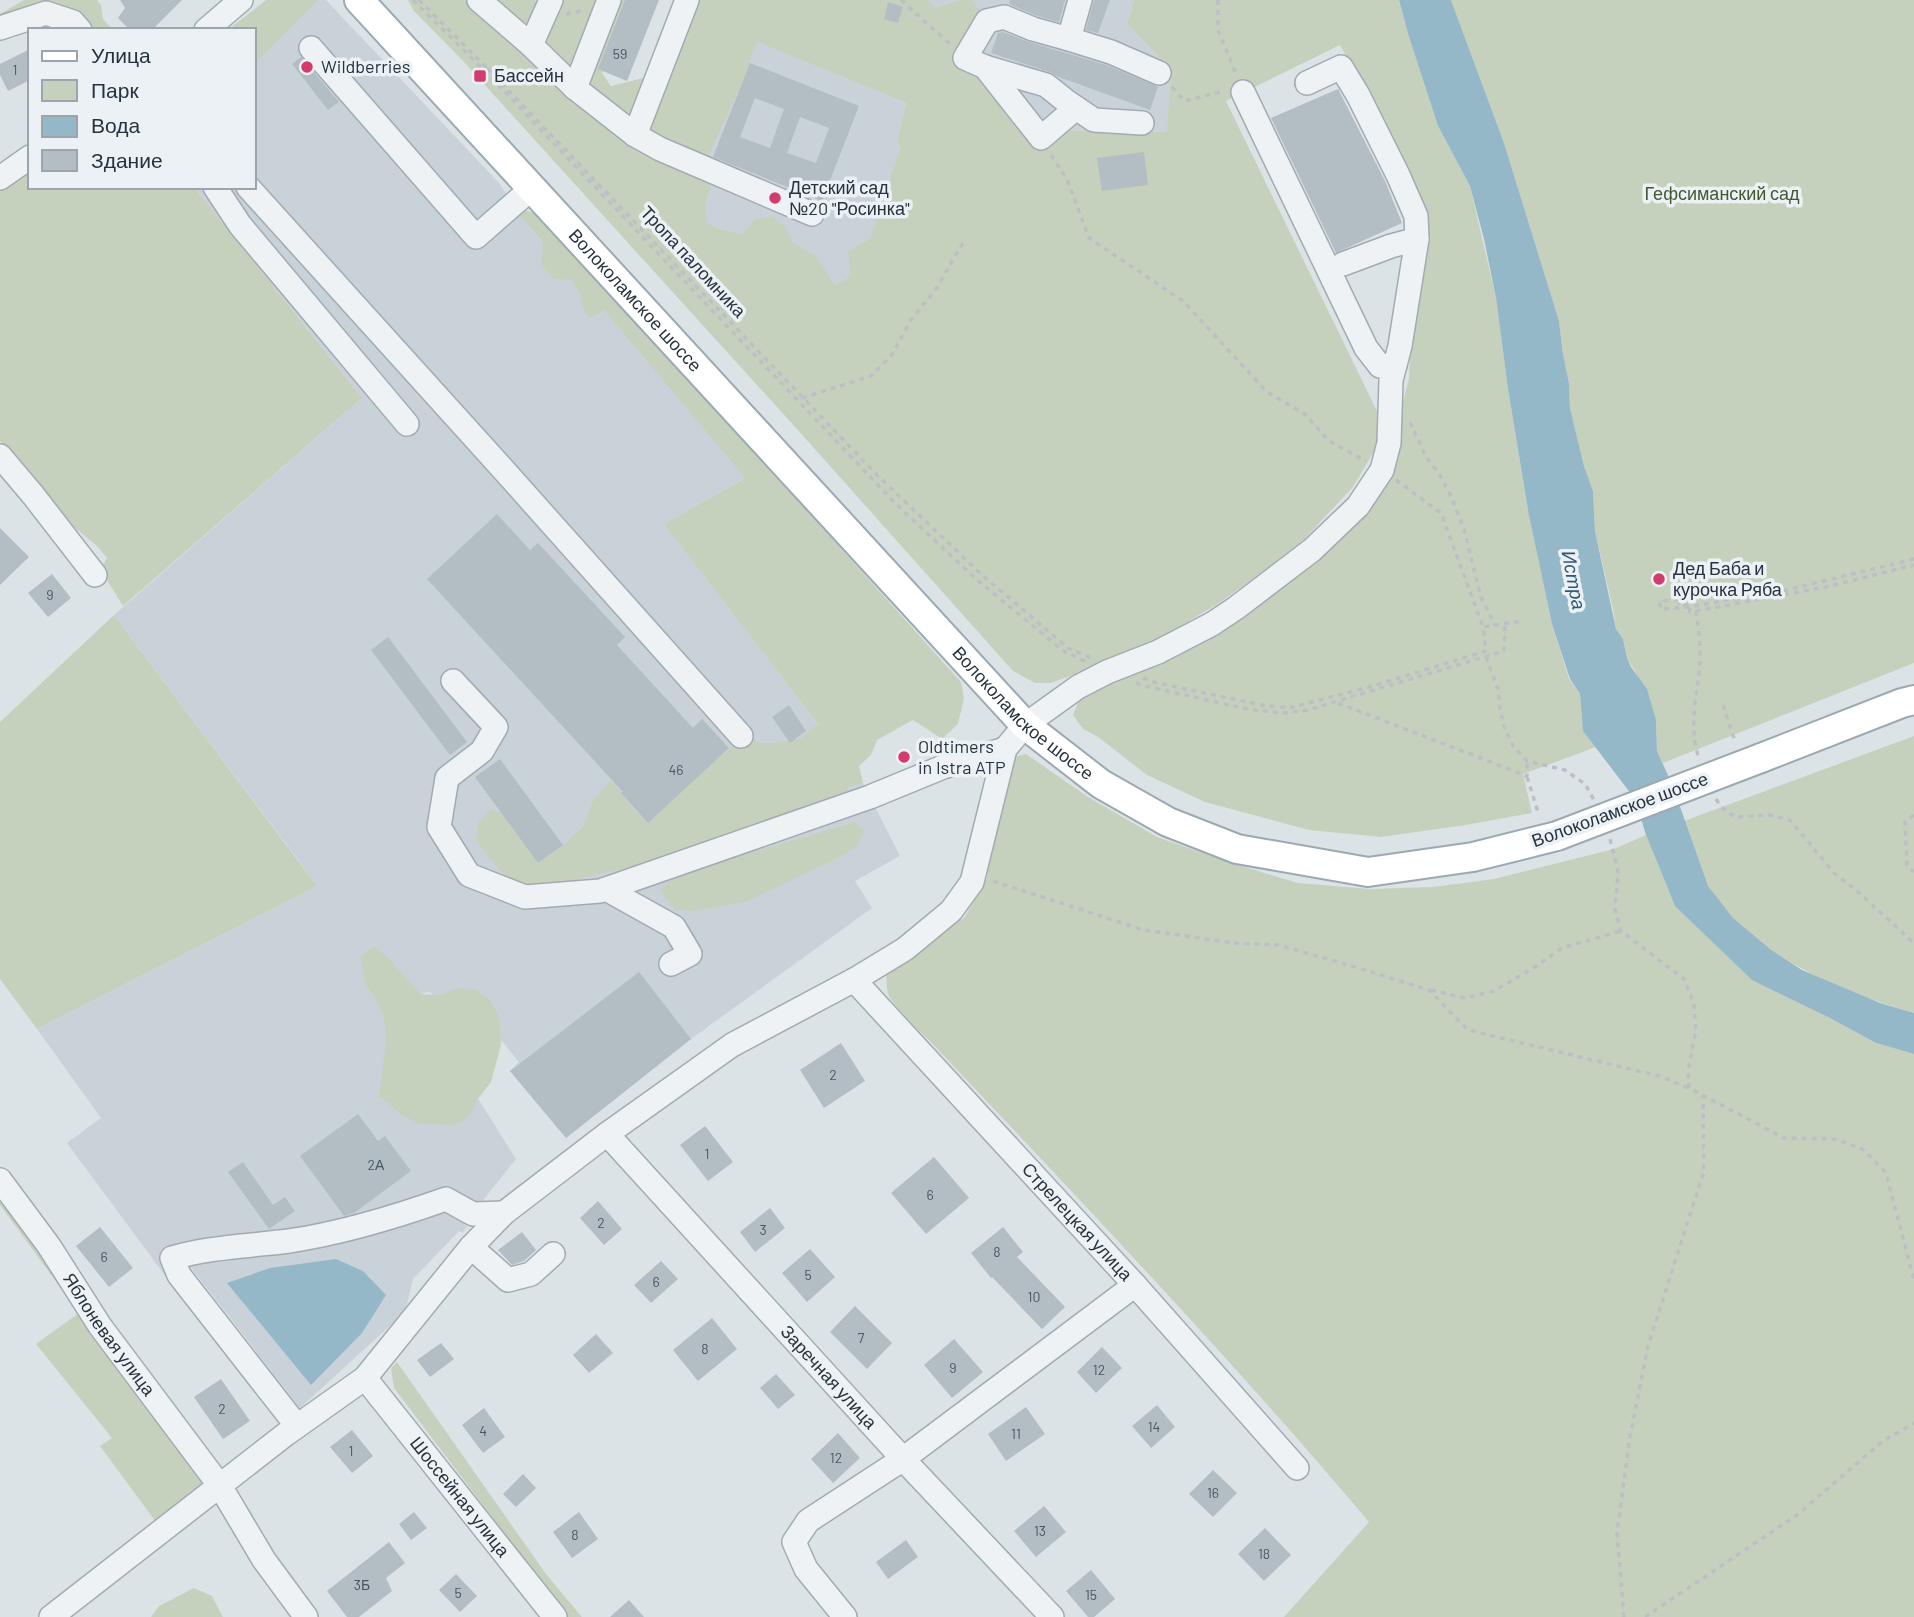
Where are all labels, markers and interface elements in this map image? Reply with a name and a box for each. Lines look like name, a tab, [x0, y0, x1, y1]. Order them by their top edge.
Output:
legend	[28, 28, 256, 189]
text: Улица	[91, 42, 151, 67]
house number: 59	[613, 45, 627, 62]
place label: Wildberries	[321, 55, 410, 77]
marker: Wildberries	[299, 59, 315, 75]
house number: 1	[13, 61, 17, 78]
place label: Бассейн	[494, 64, 564, 86]
marker: Бассейн	[472, 68, 488, 84]
text: Парк	[91, 77, 139, 102]
text: Вода	[91, 112, 140, 137]
text: Здание	[91, 147, 163, 172]
place label: Детский сад №20 "Росинка"	[789, 176, 910, 219]
park label: Гефсиманский сад	[1645, 182, 1800, 204]
marker: Детский сад №20 "Росинка"	[767, 190, 783, 206]
street label: Тропа паломника	[636, 201, 752, 322]
street label: Волоколамское шоссе	[565, 224, 707, 376]
water label: Истра	[1557, 548, 1591, 611]
place label: Дед Баба и курочка Ряба	[1673, 557, 1783, 600]
marker: Дед Баба и курочка Ряба	[1651, 571, 1667, 587]
house number: 9	[46, 586, 54, 603]
street label: Волоколамское шоссе	[948, 641, 1098, 784]
place label: Oldtimers in Istra ATP	[918, 735, 1006, 778]
marker: Oldtimers in Istra ATP	[896, 749, 912, 765]
house number: 46	[669, 761, 683, 778]
street label: Волоколамское шоссе	[1528, 767, 1711, 851]
house number: 2	[829, 1066, 837, 1083]
house number: 1	[705, 1145, 709, 1162]
house number: 2А	[368, 1156, 385, 1173]
street label: Стрелецкая улица	[1018, 1158, 1138, 1286]
house number: 6	[926, 1186, 934, 1203]
house number: 2	[597, 1214, 605, 1231]
house number: 3	[759, 1221, 767, 1238]
house number: 8	[993, 1243, 1001, 1260]
house number: 6	[100, 1248, 108, 1265]
house number: 5	[804, 1266, 812, 1283]
street label: Яблоневая улица	[59, 1268, 161, 1401]
house number: 6	[652, 1273, 660, 1290]
house number: 10	[1028, 1288, 1040, 1305]
street label: Заречная улица	[777, 1320, 883, 1434]
house number: 7	[858, 1329, 865, 1346]
house number: 8	[701, 1340, 709, 1357]
house number: 9	[949, 1359, 957, 1376]
house number: 12	[1093, 1361, 1105, 1378]
house number: 2	[218, 1400, 226, 1417]
house number: 14	[1148, 1418, 1160, 1435]
house number: 4	[479, 1422, 487, 1439]
house number: 11	[1011, 1425, 1021, 1442]
street label: Шоссейная улица	[406, 1432, 515, 1562]
house number: 1	[349, 1442, 353, 1459]
house number: 12	[830, 1449, 842, 1466]
house number: 16	[1207, 1484, 1219, 1501]
house number: 13	[1034, 1522, 1046, 1539]
house number: 8	[571, 1526, 579, 1543]
house number: 18	[1258, 1545, 1270, 1562]
house number: 3Б	[354, 1576, 370, 1593]
house number: 5	[454, 1584, 462, 1601]
house number: 15	[1085, 1586, 1097, 1603]

